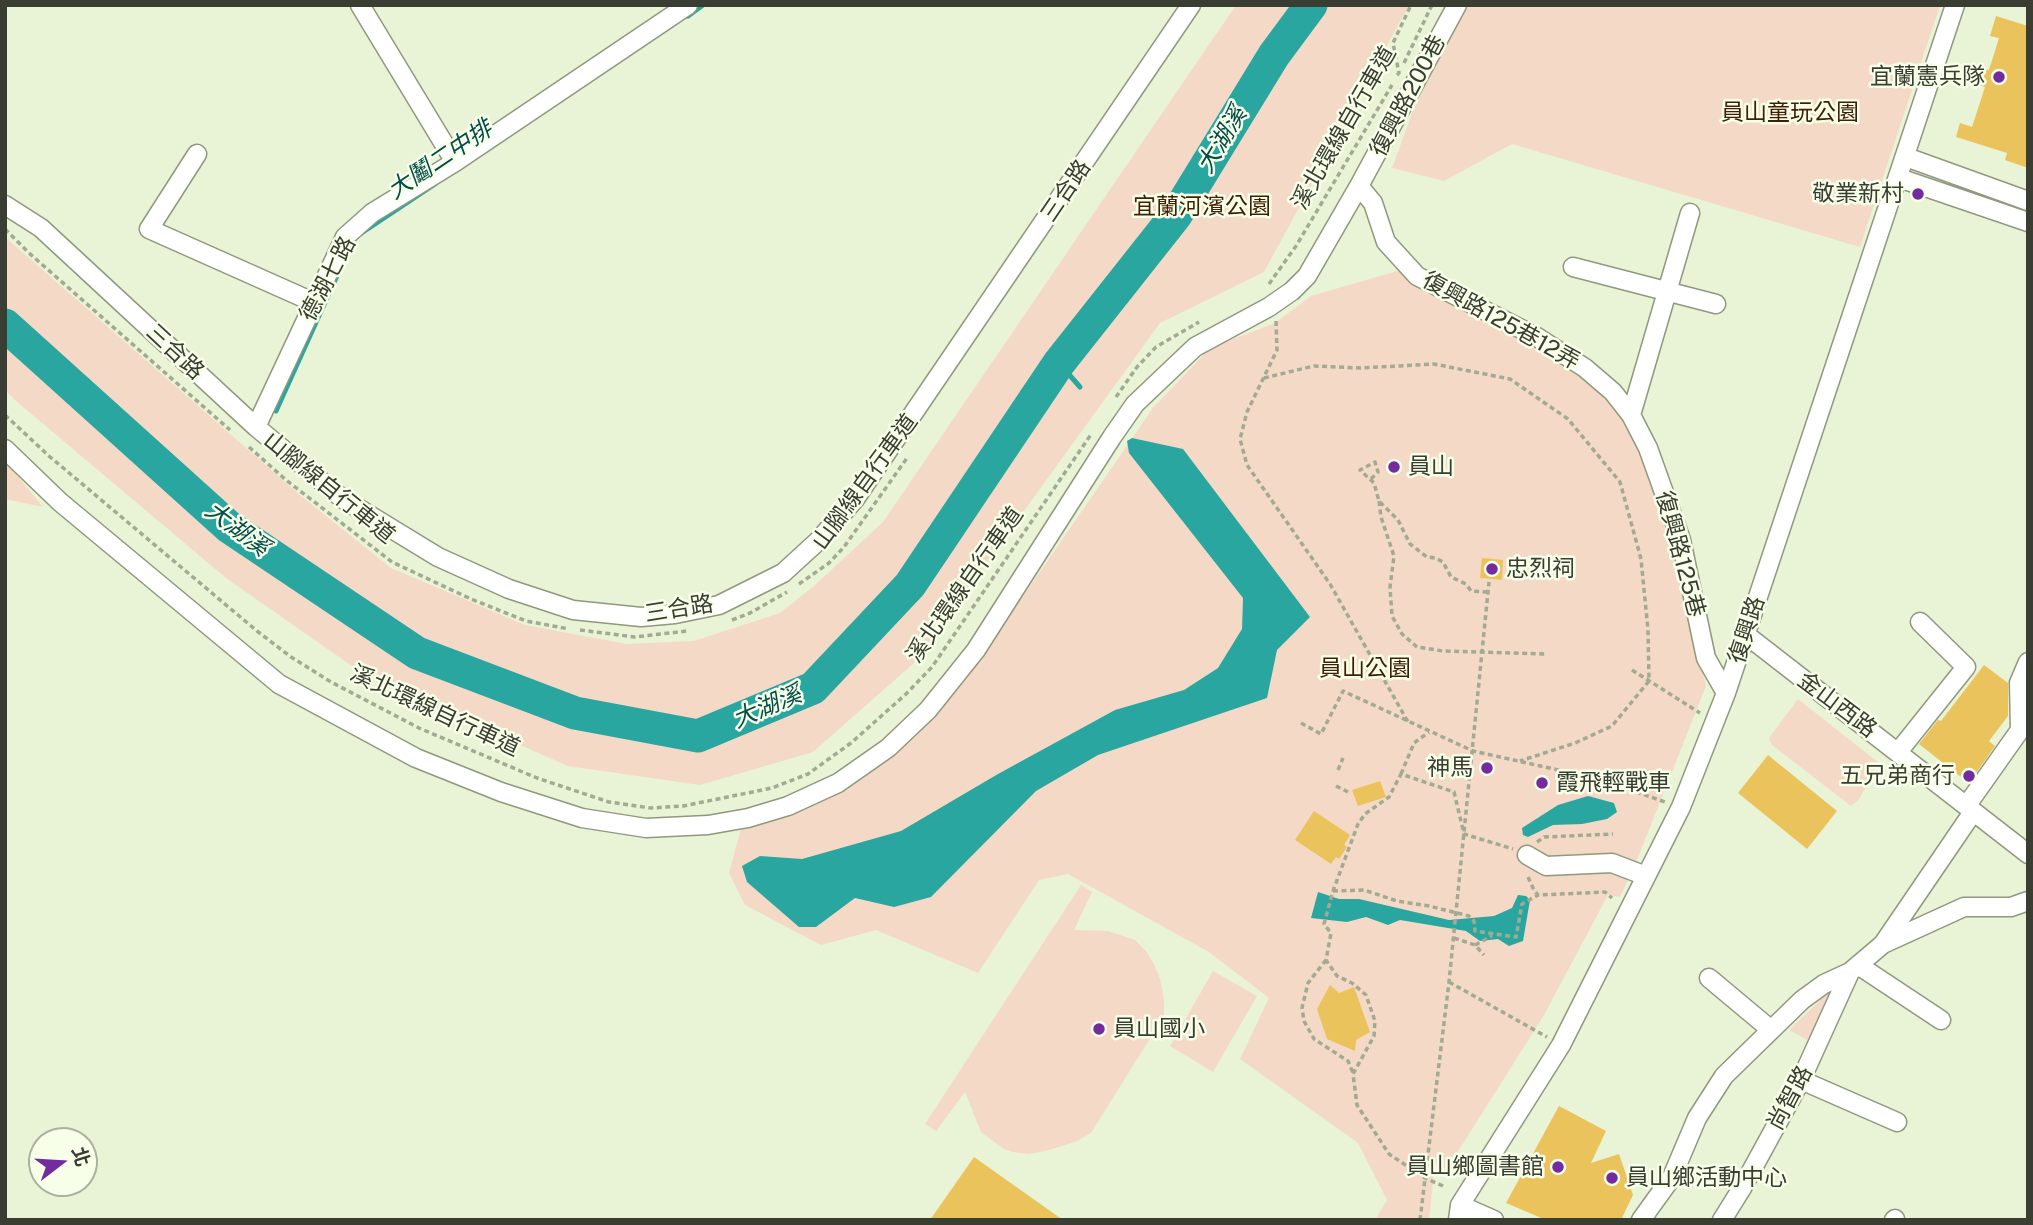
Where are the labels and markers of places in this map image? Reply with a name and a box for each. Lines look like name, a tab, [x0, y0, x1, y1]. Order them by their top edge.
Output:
place label: 宜蘭憲兵隊	[1870, 63, 1985, 91]
marker: 宜蘭憲兵隊	[1991, 69, 2007, 85]
place label: 敬業新村	[1812, 180, 1904, 208]
marker: 敬業新村	[1910, 186, 1926, 202]
place label: 員山	[1408, 453, 1454, 481]
marker: 員山	[1386, 459, 1402, 475]
place label: 忠烈祠	[1506, 555, 1575, 583]
marker: 忠烈祠	[1484, 561, 1500, 577]
place label: 神馬	[1427, 754, 1473, 782]
marker: 神馬	[1479, 760, 1495, 776]
place label: 五兄弟商行	[1840, 762, 1955, 790]
marker: 五兄弟商行	[1961, 768, 1977, 784]
place label: 霞飛輕戰車	[1556, 769, 1671, 797]
marker: 霞飛輕戰車	[1534, 775, 1550, 791]
place label: 員山國小	[1113, 1015, 1205, 1043]
marker: 員山國小	[1091, 1021, 1107, 1037]
place label: 員山鄉圖書館	[1406, 1153, 1544, 1181]
marker: 員山鄉圖書館	[1550, 1159, 1566, 1175]
place label: 員山鄉活動中心	[1626, 1164, 1787, 1192]
marker: 員山鄉活動中心	[1604, 1170, 1620, 1186]

